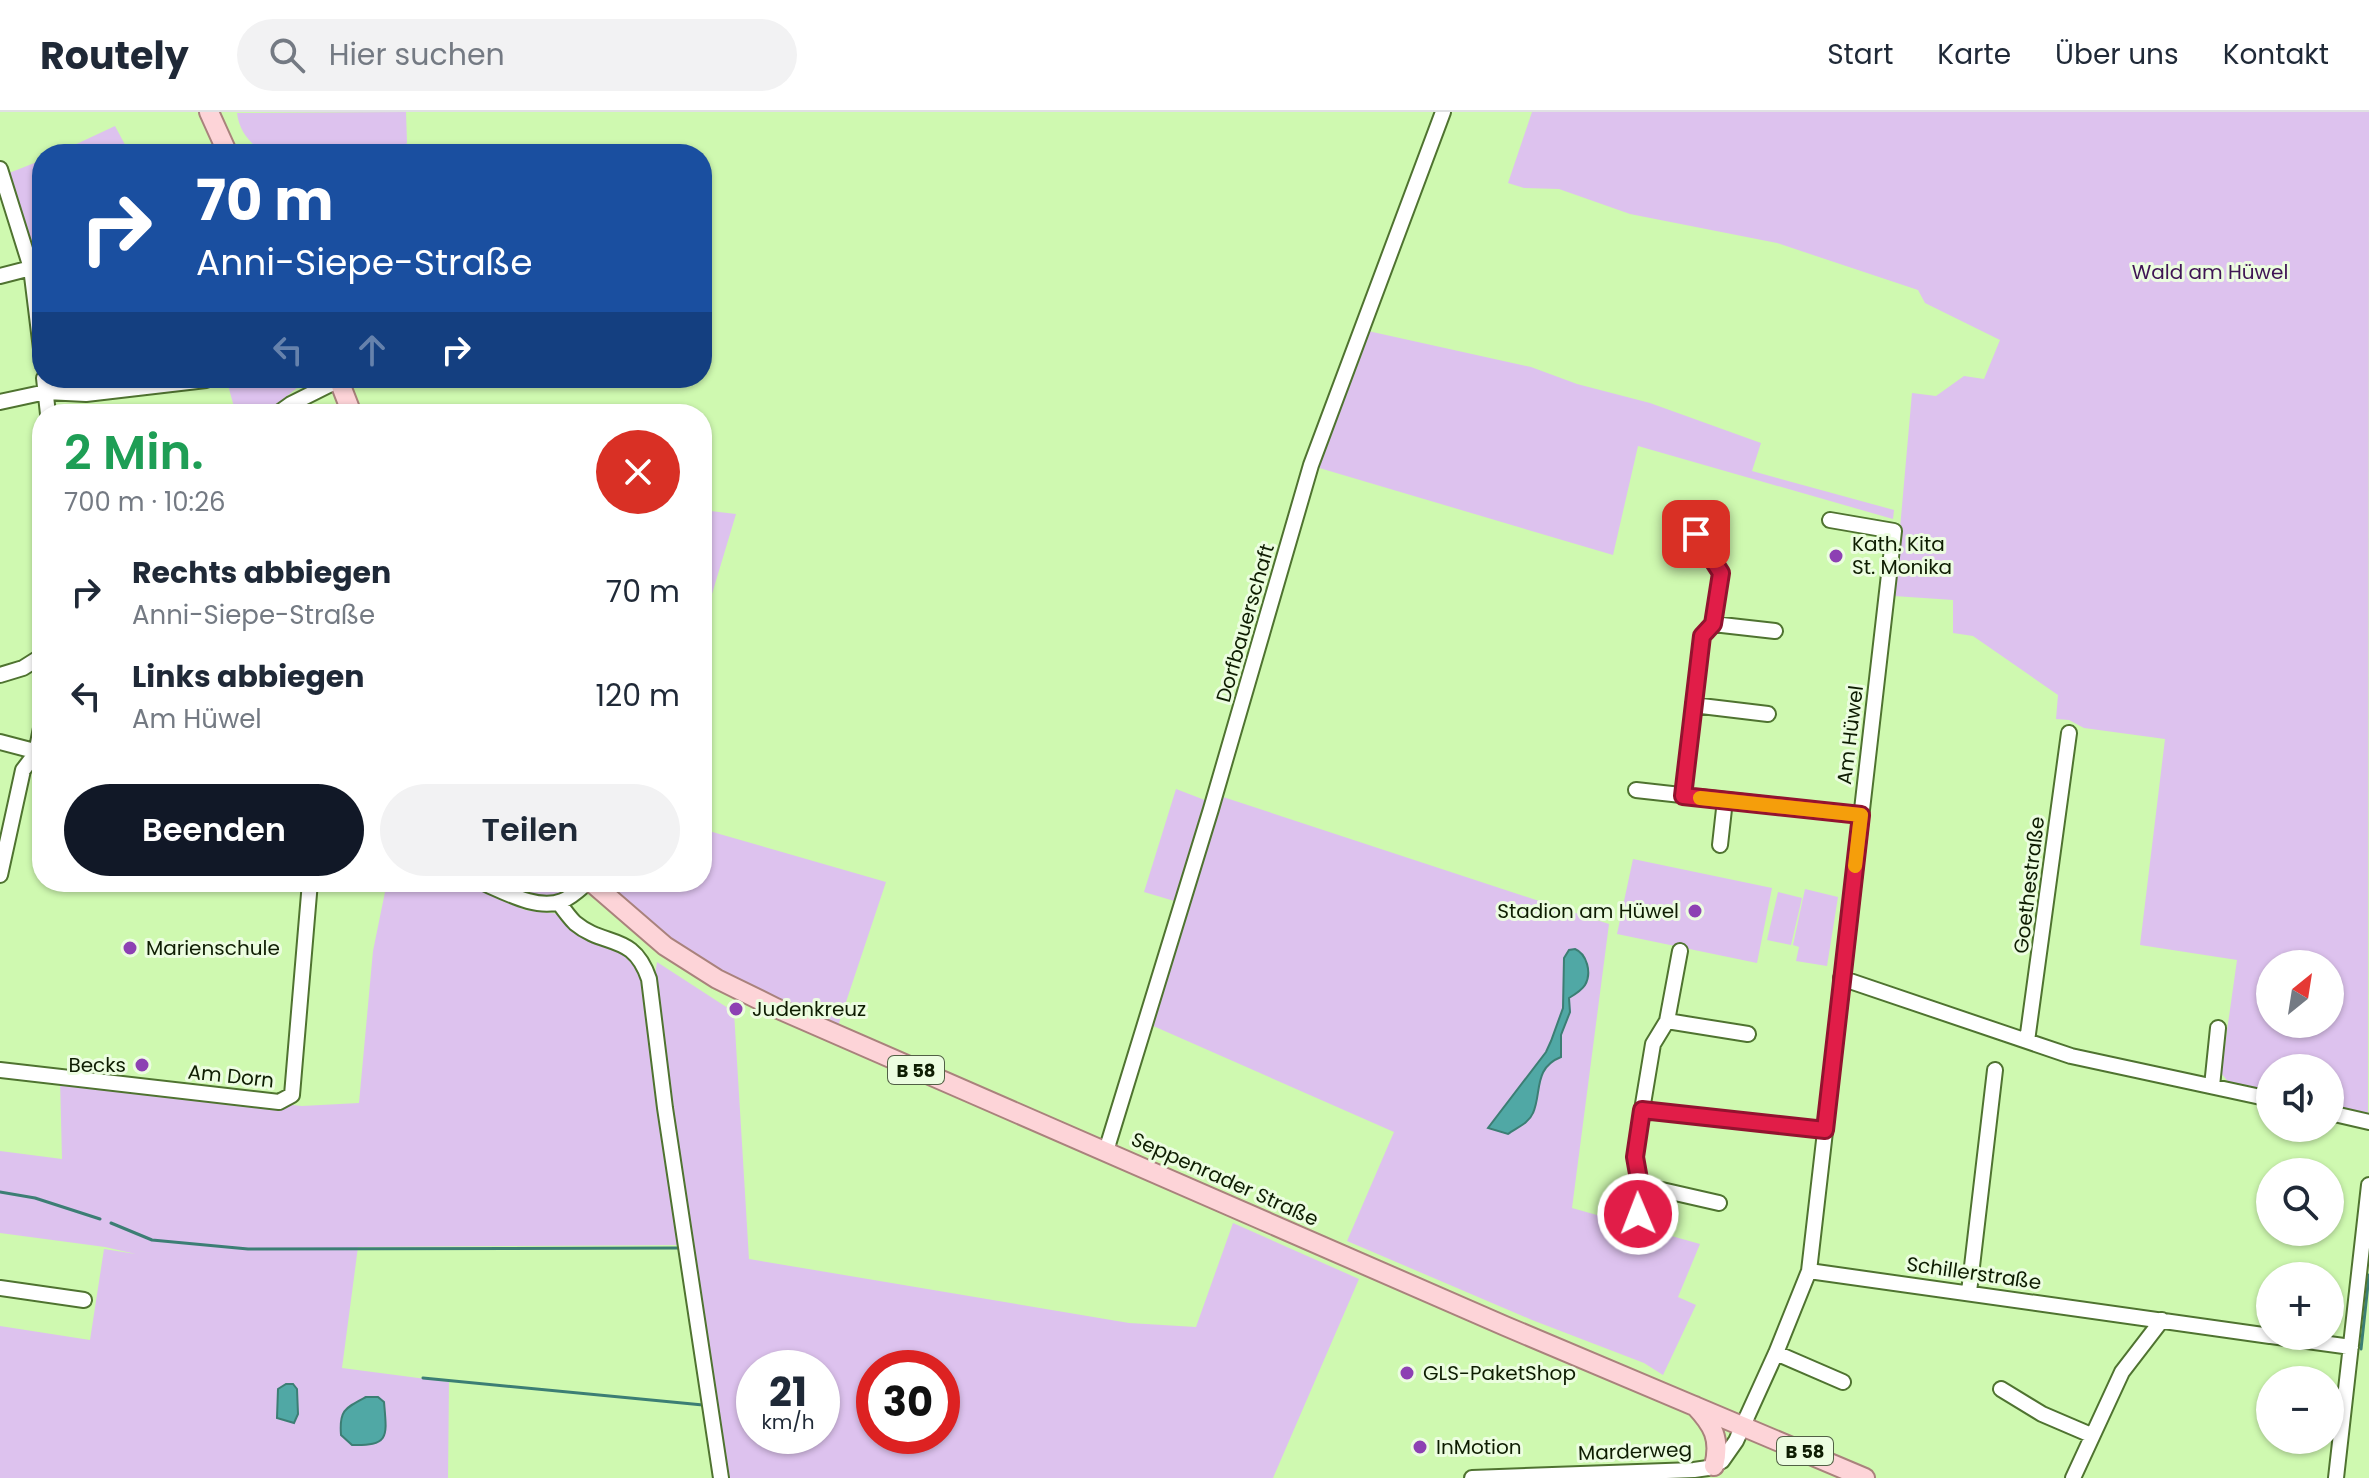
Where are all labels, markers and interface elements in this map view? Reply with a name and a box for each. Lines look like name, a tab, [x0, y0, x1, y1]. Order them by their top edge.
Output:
search box	[237, 19, 797, 91]
text: Routely	[40, 29, 189, 82]
icon: search	[265, 33, 309, 77]
text: Hier suchen	[329, 33, 505, 76]
text: Start	[1827, 35, 1893, 74]
text: Karte	[1937, 35, 2011, 74]
text: Über uns	[2055, 35, 2179, 74]
text: Kontakt	[2223, 35, 2329, 74]
text: 70 m	[196, 161, 334, 240]
icon: right	[64, 176, 168, 280]
text: Anni-Siepe-Straße	[196, 237, 533, 288]
park label: Wald am Hüwel	[2132, 258, 2288, 286]
icon: left	[266, 328, 310, 372]
icon: ahead	[350, 328, 394, 372]
icon: right	[434, 328, 478, 372]
text: 2 Min.	[64, 419, 204, 486]
button: close	[596, 430, 680, 514]
text: 700 m · 10:26	[64, 484, 226, 520]
pin	[1662, 500, 1730, 568]
icon: arrive	[1674, 512, 1718, 556]
place label: Kath. Kita St. Monika	[1852, 530, 1952, 581]
street label: Dorfbauerschaft	[1209, 541, 1281, 705]
marker: Kath. Kita St. Monika	[1827, 547, 1845, 565]
text: Rechts abbiegen	[132, 551, 391, 594]
icon: right	[64, 570, 108, 614]
text: 70 m	[606, 570, 680, 613]
text: Anni-Siepe-Straße	[132, 597, 375, 633]
text: Links abbiegen	[132, 655, 365, 698]
icon: left	[64, 674, 108, 718]
text: 120 m	[595, 674, 680, 717]
street label: Am Hüwel	[1830, 684, 1870, 786]
text: Am Hüwel	[132, 701, 262, 737]
button: Beenden	[64, 784, 364, 876]
button: Teilen	[380, 784, 680, 876]
street label: Goethestraße	[2007, 815, 2051, 955]
place label: Stadion am Hüwel	[1497, 897, 1679, 925]
marker: Stadion am Hüwel	[1686, 902, 1704, 920]
place label: Marienschule	[146, 934, 280, 962]
marker: Marienschule	[121, 939, 139, 957]
north arrow	[2256, 950, 2344, 1038]
map controls	[2256, 950, 2344, 1454]
place label: Judenkreuz	[752, 995, 866, 1023]
marker: Judenkreuz	[727, 1000, 745, 1018]
place label: Becks	[68, 1051, 126, 1079]
button: sound	[2256, 1054, 2344, 1142]
marker: Becks	[133, 1056, 151, 1074]
road number: B 58	[888, 1056, 944, 1084]
street label: Am Dorn	[186, 1058, 276, 1094]
street label: Seppenrader Straße	[1127, 1125, 1323, 1233]
button: search	[2256, 1158, 2344, 1246]
position arrow	[1596, 1172, 1680, 1256]
street label: Schillerstraße	[1905, 1250, 2043, 1296]
button: +	[2256, 1262, 2344, 1350]
speed limit sign: 30	[856, 1350, 960, 1454]
place label: GLS-PaketShop	[1423, 1359, 1576, 1387]
text: 21	[769, 1364, 807, 1420]
marker: GLS-PaketShop	[1398, 1364, 1416, 1382]
button: −	[2256, 1366, 2344, 1454]
text: km/h	[761, 1408, 815, 1436]
place label: InMotion	[1436, 1433, 1522, 1461]
street label: Marderweg	[1578, 1435, 1692, 1467]
road number: B 58	[1777, 1437, 1833, 1465]
marker: InMotion	[1411, 1438, 1429, 1456]

